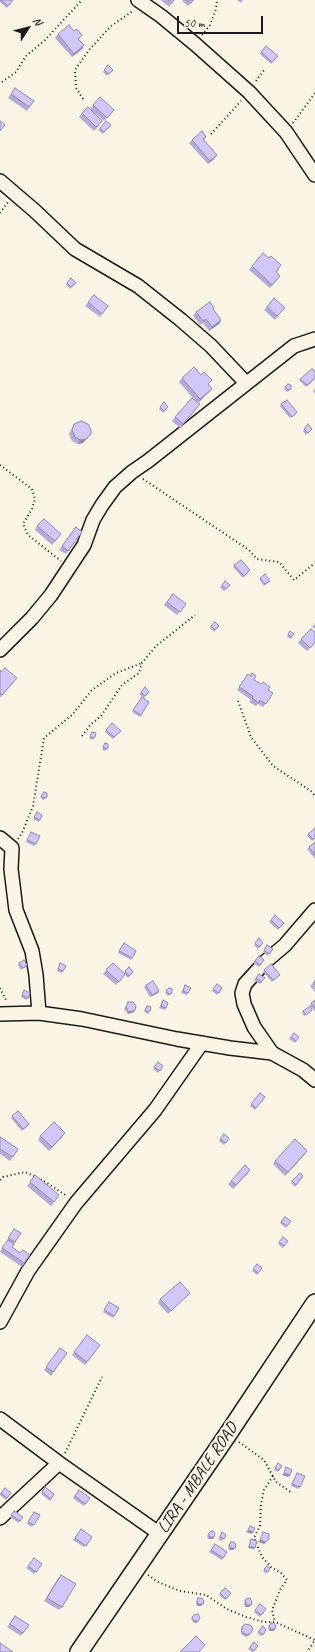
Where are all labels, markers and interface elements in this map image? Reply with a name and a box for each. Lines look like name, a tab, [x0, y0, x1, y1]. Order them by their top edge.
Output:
north arrow	[8, 8, 48, 48]
scale bar	[179, 8, 265, 34]
text: N	[30, 14, 45, 28]
text: 50 m	[184, 15, 204, 31]
street label: LIRA - MBALE ROAD	[153, 1419, 243, 1537]

